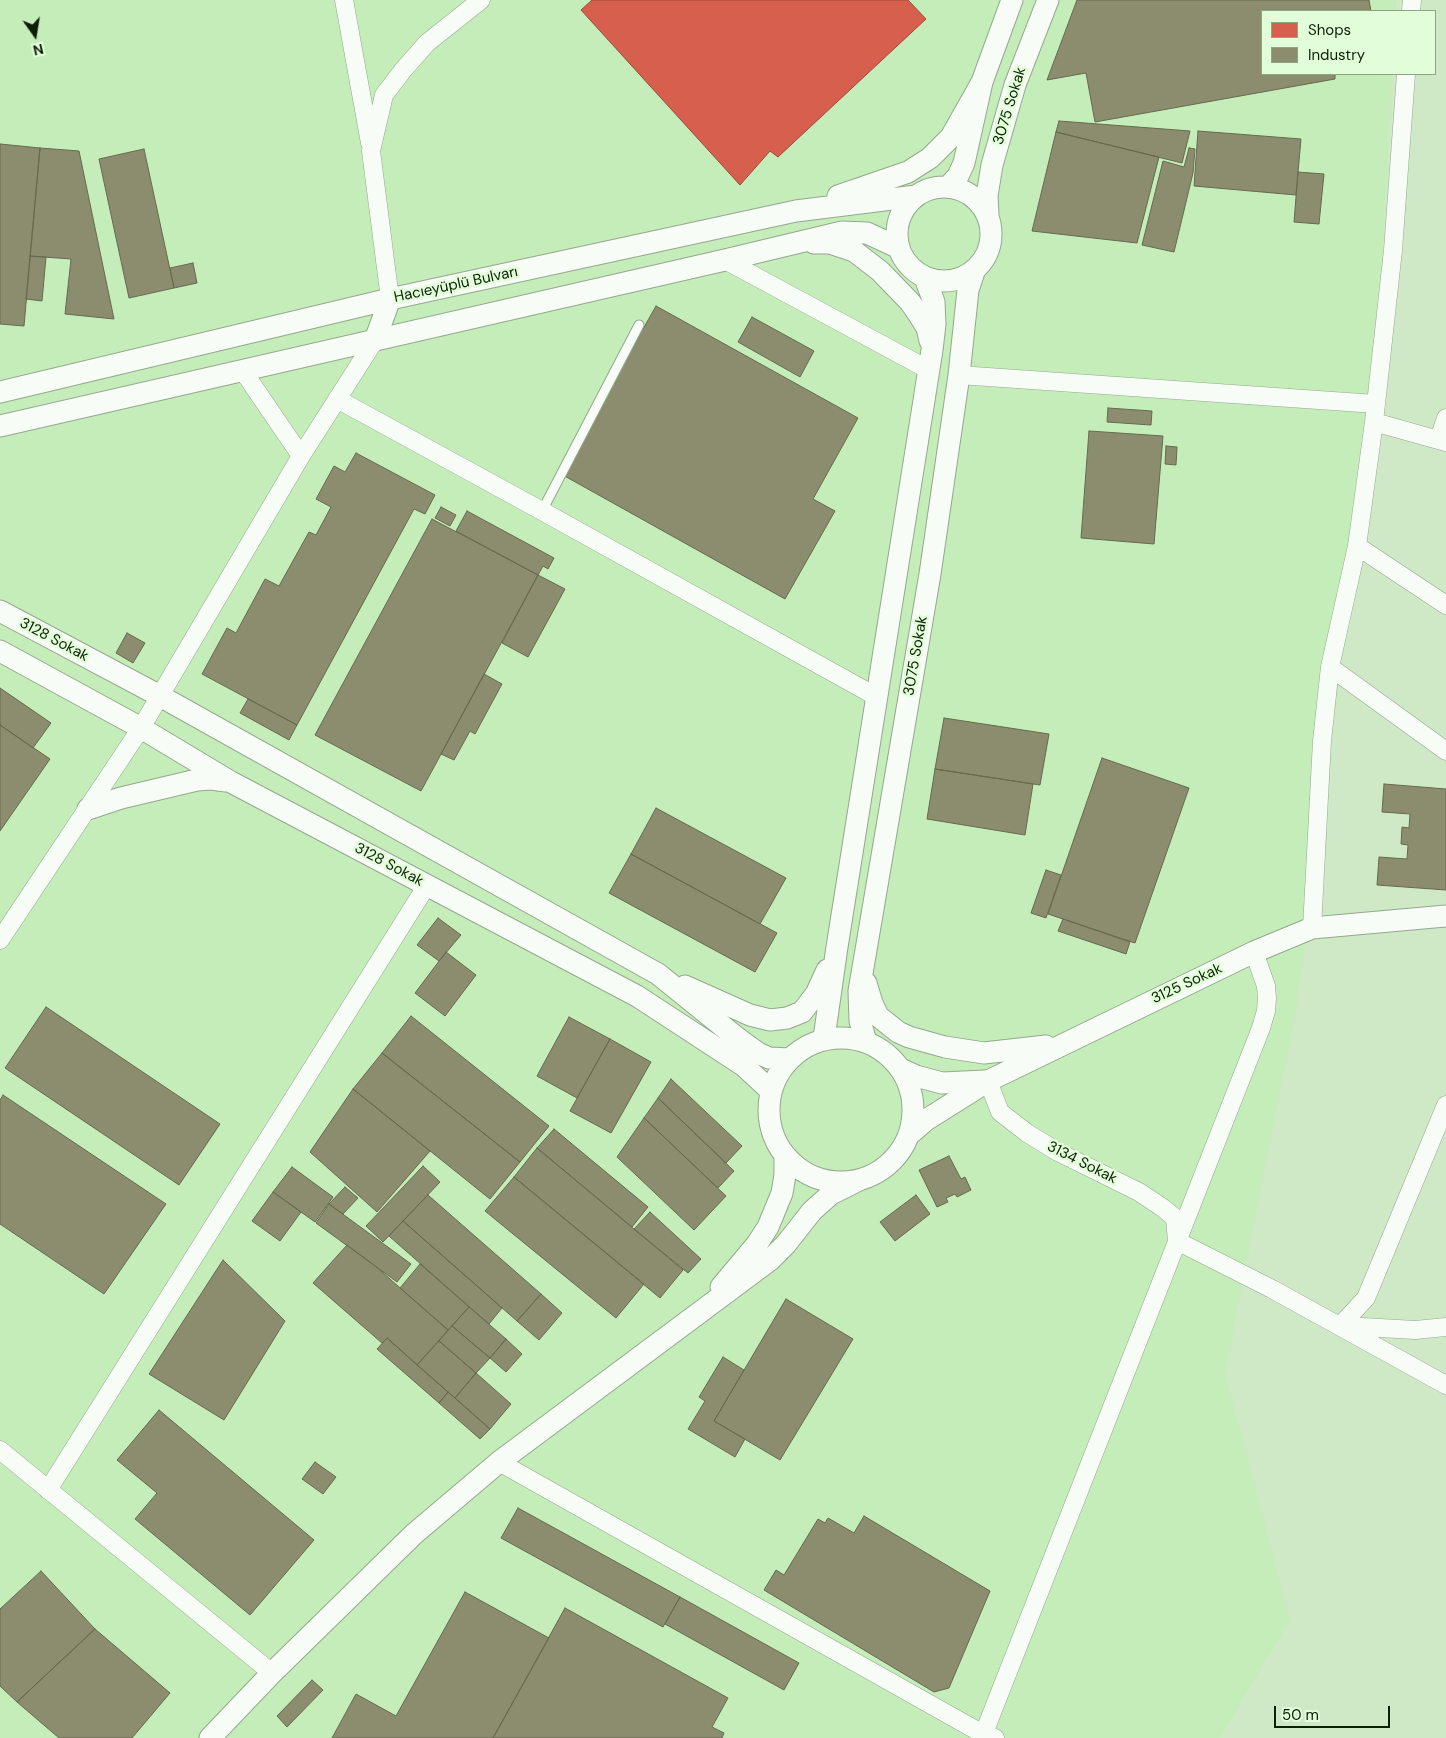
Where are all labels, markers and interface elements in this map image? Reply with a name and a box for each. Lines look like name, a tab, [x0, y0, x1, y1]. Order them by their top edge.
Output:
north arrow	[10, 10, 60, 60]
legend	[1261, 10, 1436, 75]
text: Shops	[1308, 20, 1351, 40]
text: N	[31, 40, 45, 60]
text: Industry	[1308, 45, 1365, 65]
street label: 3075 Sokak	[990, 65, 1030, 147]
street label: Hacıeyüplü Bulvarı	[392, 263, 520, 307]
street label: 3128 Sokak	[16, 614, 92, 666]
street label: 3075 Sokak	[900, 615, 932, 697]
street label: 3128 Sokak	[351, 839, 427, 891]
street label: 3125 Sokak	[1149, 960, 1225, 1008]
street label: 3134 Sokak	[1044, 1138, 1120, 1188]
scale bar	[1276, 1696, 1392, 1728]
text: 50 m	[1282, 1705, 1319, 1725]

